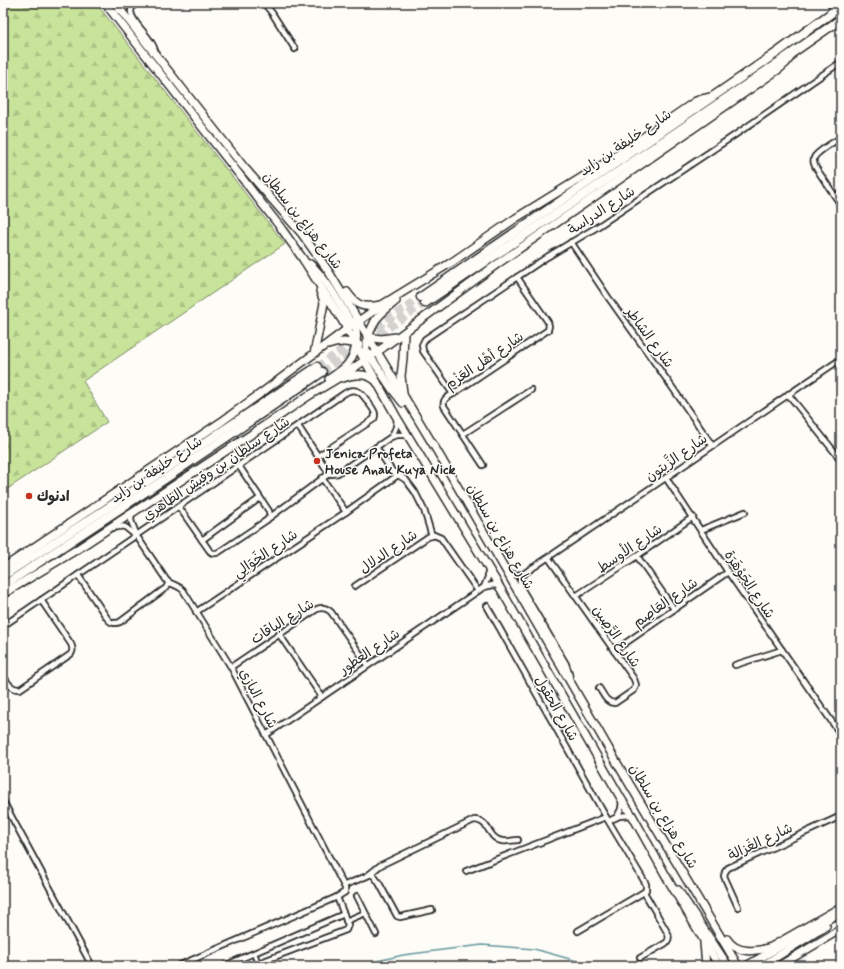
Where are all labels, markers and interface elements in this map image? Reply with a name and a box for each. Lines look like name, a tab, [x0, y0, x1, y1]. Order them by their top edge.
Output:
street label: شارع خليفة بن زايد	[576, 105, 675, 180]
street label: شارع هزاع بن سلطان	[258, 168, 346, 273]
street label: شارع الدراسة	[565, 183, 638, 239]
street label: شارع الشاطر	[621, 303, 677, 372]
street label: شارع أهْل العَزْم	[442, 328, 528, 395]
street label: شارع سلطان بن وقيش الظاهري	[140, 413, 294, 526]
street label: شارع الزَّيتون	[641, 429, 711, 486]
street label: شارع خليفة بن زايد	[107, 432, 206, 507]
place label: Jenica Profeta House Anak Kuya Nick	[325, 445, 456, 479]
marker: Jenica Profeta House Anak Kuya Nick	[312, 456, 322, 466]
street label: شارع هزاع بن سلطان	[463, 480, 538, 593]
place label: ادنوك	[37, 488, 70, 506]
marker: ادنوك	[24, 491, 34, 501]
street label: شارع الأوسط	[593, 520, 666, 577]
street label: شارع الخَوَالِي	[229, 525, 303, 585]
street label: شارع الدلال	[356, 526, 421, 578]
street label: شارع الجَوْهَرَة	[720, 547, 779, 622]
street label: شارع العَاصِم	[630, 574, 702, 633]
street label: شارع الباقات	[247, 595, 318, 648]
street label: شارع الرَّصِين	[588, 602, 644, 671]
street label: شارع العطور	[335, 625, 403, 679]
street label: شارع البازي	[234, 665, 281, 732]
street label: شارع الحقول	[530, 673, 582, 744]
street label: شارع هزاع بن سلطان	[625, 761, 701, 872]
street label: شارع الغَزالة	[725, 819, 796, 865]

